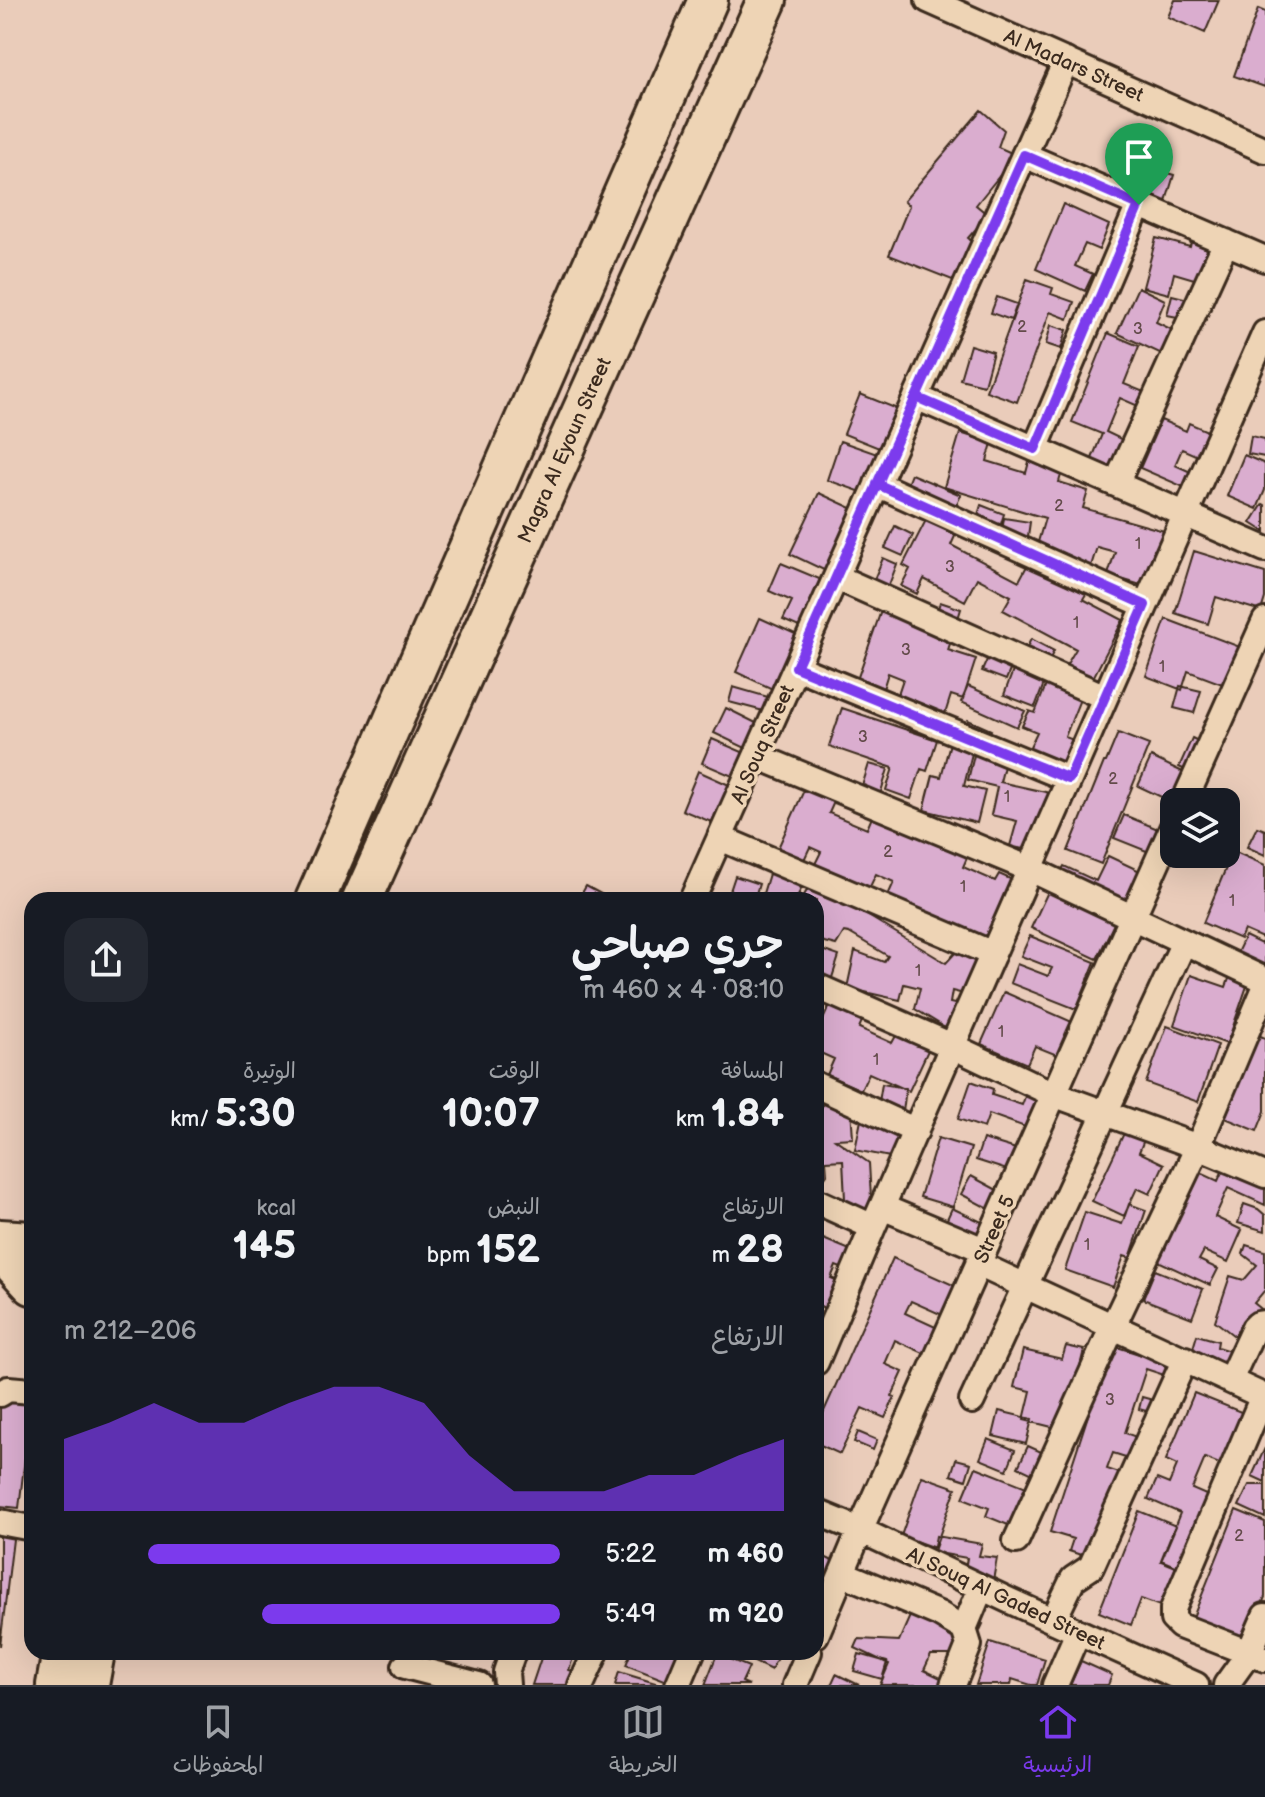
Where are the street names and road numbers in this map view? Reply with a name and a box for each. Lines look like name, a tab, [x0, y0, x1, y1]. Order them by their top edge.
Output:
street label: Al Madars Street	[1000, 24, 1147, 107]
street label: Magra Al Eyoun Street	[513, 354, 617, 547]
street label: Al Souq Street	[726, 681, 800, 808]
street label: Street 5	[969, 1192, 1020, 1267]
street label: Al Souq Al Gaded Street	[903, 1542, 1109, 1655]

